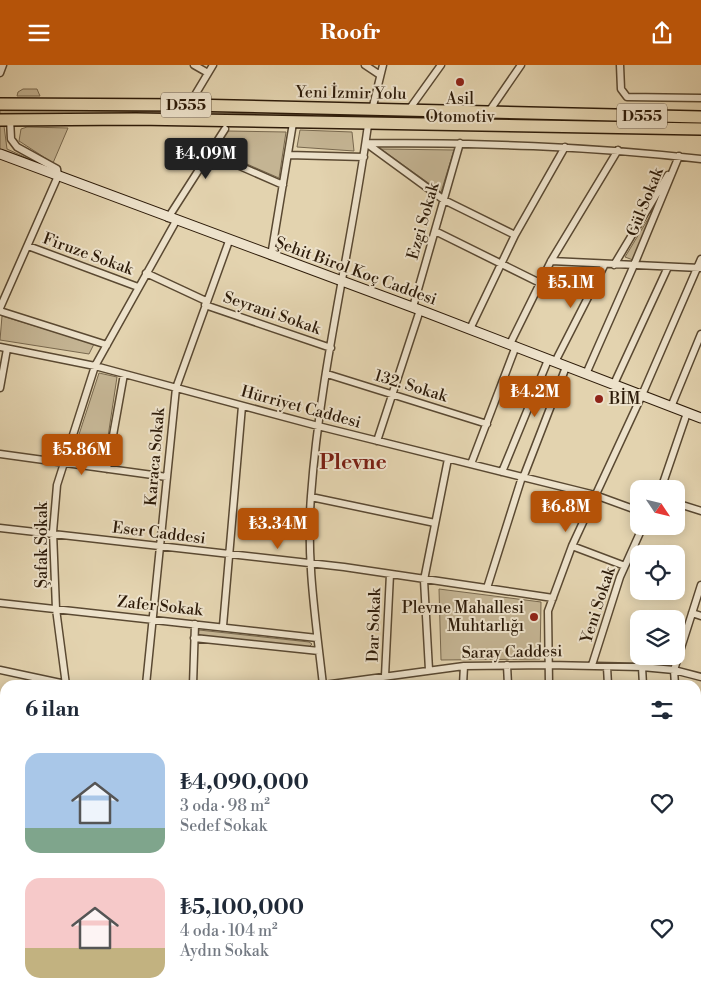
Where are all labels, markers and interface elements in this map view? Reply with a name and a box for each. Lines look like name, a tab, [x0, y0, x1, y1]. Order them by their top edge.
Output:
icon: menu	[25, 19, 53, 47]
text: Roofr	[320, 19, 381, 46]
icon: share	[648, 19, 676, 47]
marker: Asil Otomotiv	[454, 76, 466, 88]
street label: Yeni İzmir Yolu	[294, 80, 407, 104]
place label: Asil Otomotiv	[426, 89, 495, 127]
road number: D555	[161, 93, 211, 117]
road number: D555	[617, 103, 667, 129]
pin: ₺4.09M	[165, 137, 247, 180]
text: ₺4.09M	[176, 144, 236, 164]
street label: Gül Sokak	[622, 163, 668, 239]
street label: Ezgi Sokak	[402, 179, 444, 262]
street label: Firuze Sokak	[40, 228, 138, 280]
street label: Şehit Birol Koç Caddesi	[272, 232, 440, 310]
pin: ₺5.1M	[536, 267, 606, 309]
text: ₺5.1M	[548, 273, 594, 293]
street label: Seyrani Sokak	[221, 287, 325, 340]
street label: 132. Sokak	[372, 365, 451, 407]
pin: ₺4.2M	[500, 375, 570, 418]
street label: Hürriyet Caddesi	[239, 381, 363, 433]
text: ₺4.2M	[510, 382, 560, 402]
place label: BİM	[608, 387, 640, 409]
marker: BİM	[593, 393, 605, 405]
street label: Karaca Sokak	[141, 406, 169, 507]
pin: ₺5.86M	[41, 433, 123, 476]
text: ₺5.86M	[53, 440, 111, 460]
district label: Plevne	[319, 450, 387, 476]
north arrow	[630, 480, 685, 535]
map controls	[630, 480, 685, 665]
pin: ₺6.8M	[531, 491, 601, 533]
text: ₺6.8M	[542, 497, 590, 517]
street label: Şafak Sokak	[32, 500, 52, 588]
pin: ₺3.34M	[237, 507, 319, 550]
text: ₺3.34M	[249, 514, 307, 534]
street label: Eser Caddesi	[111, 517, 207, 549]
button: locate	[630, 545, 685, 600]
street label: Yeni Sokak	[576, 563, 620, 647]
street label: Dar Sokak	[363, 586, 385, 662]
street label: Zafer Sokak	[116, 592, 205, 621]
place label: Plevne Mahallesi Muhtarlığı	[402, 598, 524, 636]
button: layers	[630, 610, 685, 665]
marker: Plevne Mahallesi Muhtarlığı	[528, 611, 540, 623]
street label: Saray Caddesi	[461, 641, 563, 663]
icon: filters	[648, 696, 676, 724]
text: 6 ilan	[25, 697, 79, 723]
text: ₺4,090,000	[180, 770, 309, 796]
icon: home	[65, 773, 125, 833]
icon: heart	[648, 789, 676, 817]
text: 3 oda · 98 m²	[180, 796, 270, 816]
text: Sedef Sokak	[180, 816, 267, 836]
text: ₺5,100,000	[180, 895, 304, 921]
icon: home	[65, 898, 125, 958]
icon: heart	[648, 914, 676, 942]
text: 4 oda · 104 m²	[180, 921, 278, 941]
text: Aydın Sokak	[180, 941, 268, 961]

